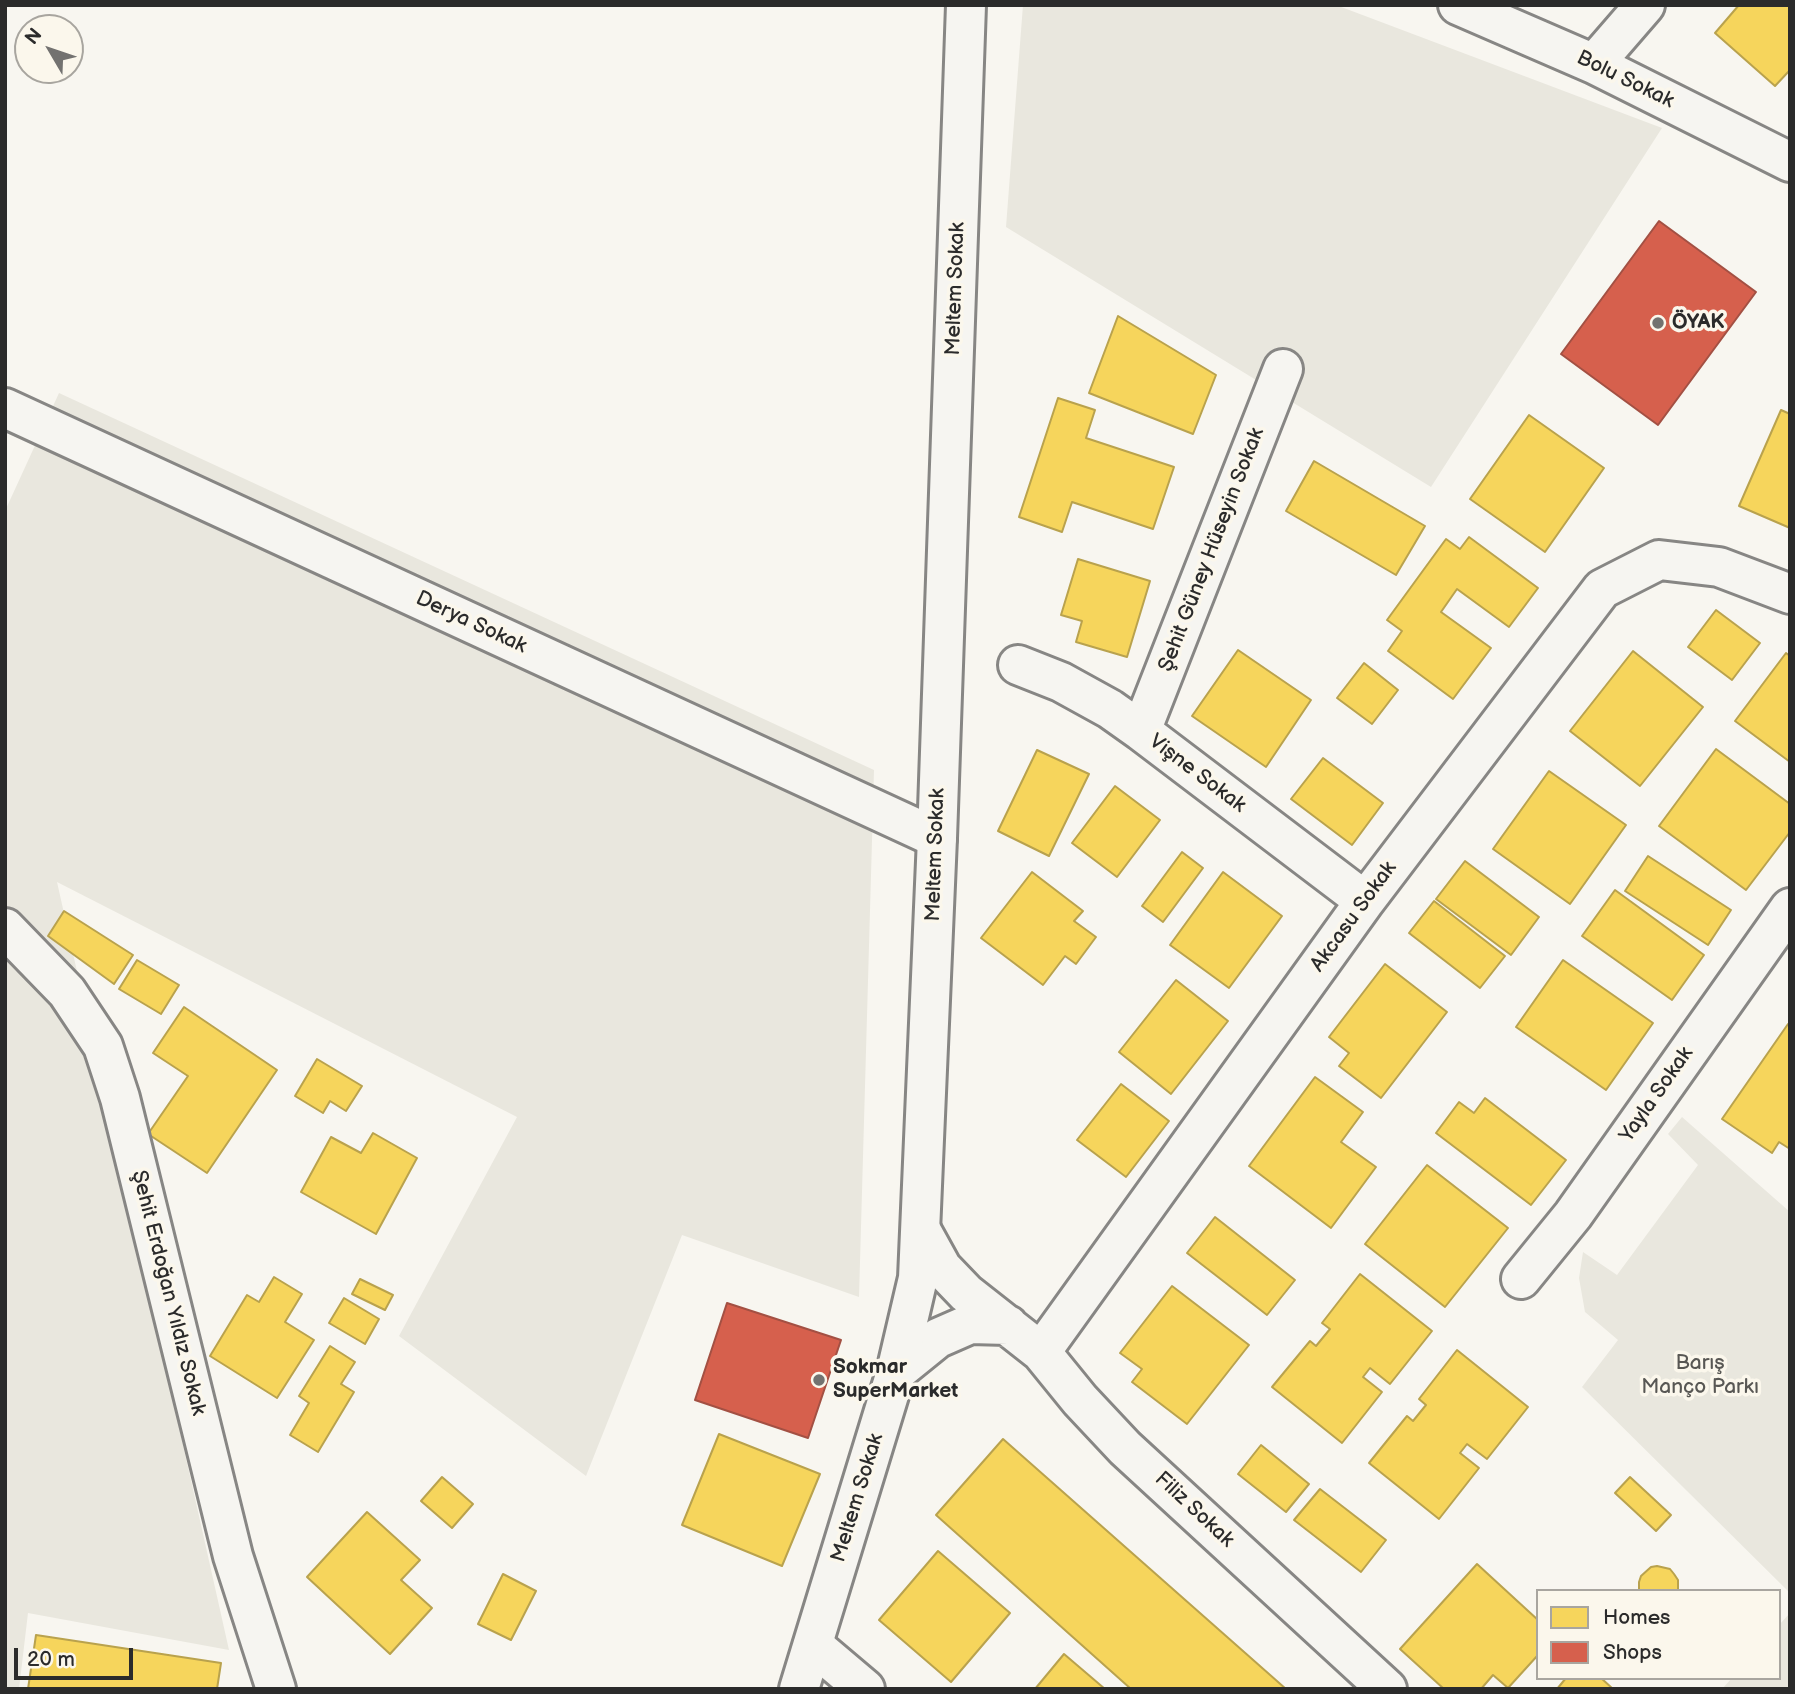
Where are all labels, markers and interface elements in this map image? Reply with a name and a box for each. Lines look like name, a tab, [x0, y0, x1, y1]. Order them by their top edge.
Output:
north arrow	[14, 14, 84, 84]
text: N	[20, 24, 47, 50]
street label: Bolu Sokak	[1572, 46, 1678, 114]
street label: Meltem Sokak	[941, 222, 971, 356]
place label: ÖYAK	[1672, 310, 1725, 336]
marker: ÖYAK	[1650, 315, 1666, 331]
street label: Şehit Güney Hüseyin Sokak	[1154, 425, 1270, 675]
street label: Derya Sokak	[412, 586, 530, 660]
street label: Vişne Sokak	[1143, 729, 1251, 819]
street label: Meltem Sokak	[921, 788, 951, 922]
street label: Akcasu Sokak	[1306, 857, 1402, 977]
street label: Yayla Sokak	[1615, 1042, 1699, 1148]
street label: Şehit Erdoğan Yıldız Sokak	[125, 1168, 211, 1418]
park label: Barış Manço Parkı	[1641, 1351, 1759, 1401]
place label: Sokmar SuperMarket	[833, 1355, 958, 1405]
marker: Sokmar SuperMarket	[811, 1372, 827, 1388]
street label: Meltem Sokak	[826, 1431, 890, 1565]
street label: Filiz Sokak	[1149, 1467, 1239, 1553]
legend	[1536, 1589, 1781, 1680]
text: Homes	[1603, 1605, 1671, 1630]
scale bar	[18, 1634, 136, 1678]
text: Shops	[1603, 1640, 1662, 1665]
text: 20 m	[27, 1647, 75, 1672]

